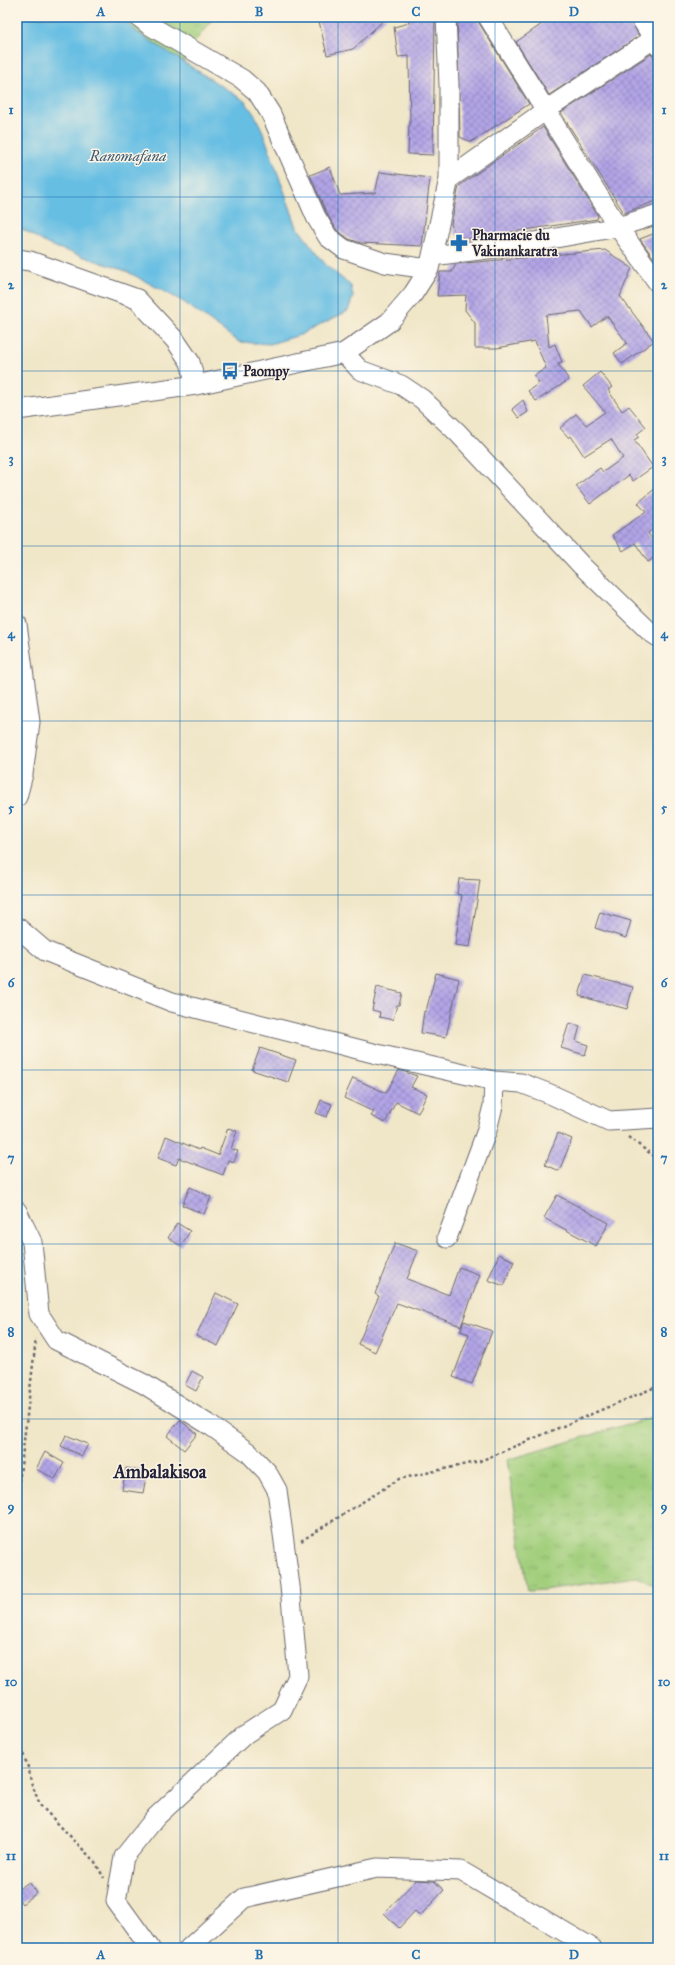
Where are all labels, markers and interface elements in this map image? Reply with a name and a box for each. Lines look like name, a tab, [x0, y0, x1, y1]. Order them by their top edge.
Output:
text: A	[96, 4, 106, 20]
text: B	[255, 4, 264, 20]
text: C	[412, 4, 421, 20]
text: D	[569, 4, 579, 20]
text: 1	[8, 102, 14, 118]
text: 1	[661, 102, 667, 118]
water label: Ranomafana	[89, 147, 166, 165]
place label: Pharmacie du Vakinankaratra	[471, 227, 559, 260]
pharmacy icon: Pharmacie du Vakinankaratra	[449, 233, 469, 253]
text: 2	[8, 277, 15, 293]
text: 2	[661, 277, 668, 293]
bus stop icon: Paompy	[220, 361, 240, 381]
place label: Paompy	[243, 363, 290, 381]
text: 3	[8, 451, 14, 467]
text: 3	[661, 451, 667, 467]
text: 4	[7, 626, 15, 642]
text: 4	[660, 626, 668, 642]
text: 5	[8, 800, 15, 816]
text: 5	[661, 800, 668, 816]
text: 6	[8, 975, 16, 991]
text: 6	[661, 975, 669, 991]
text: 7	[8, 1150, 15, 1166]
text: 7	[661, 1150, 668, 1166]
text: 8	[8, 1324, 15, 1340]
text: 8	[661, 1324, 668, 1340]
district label: Ambalakisoa	[113, 1461, 207, 1483]
text: 9	[8, 1499, 15, 1515]
text: 9	[661, 1499, 668, 1515]
text: 10	[5, 1674, 18, 1690]
text: 10	[658, 1674, 671, 1690]
text: 11	[6, 1848, 16, 1864]
text: 11	[659, 1848, 669, 1864]
text: A	[96, 1947, 106, 1963]
text: B	[255, 1947, 264, 1963]
text: C	[412, 1947, 421, 1963]
text: D	[569, 1947, 579, 1963]

